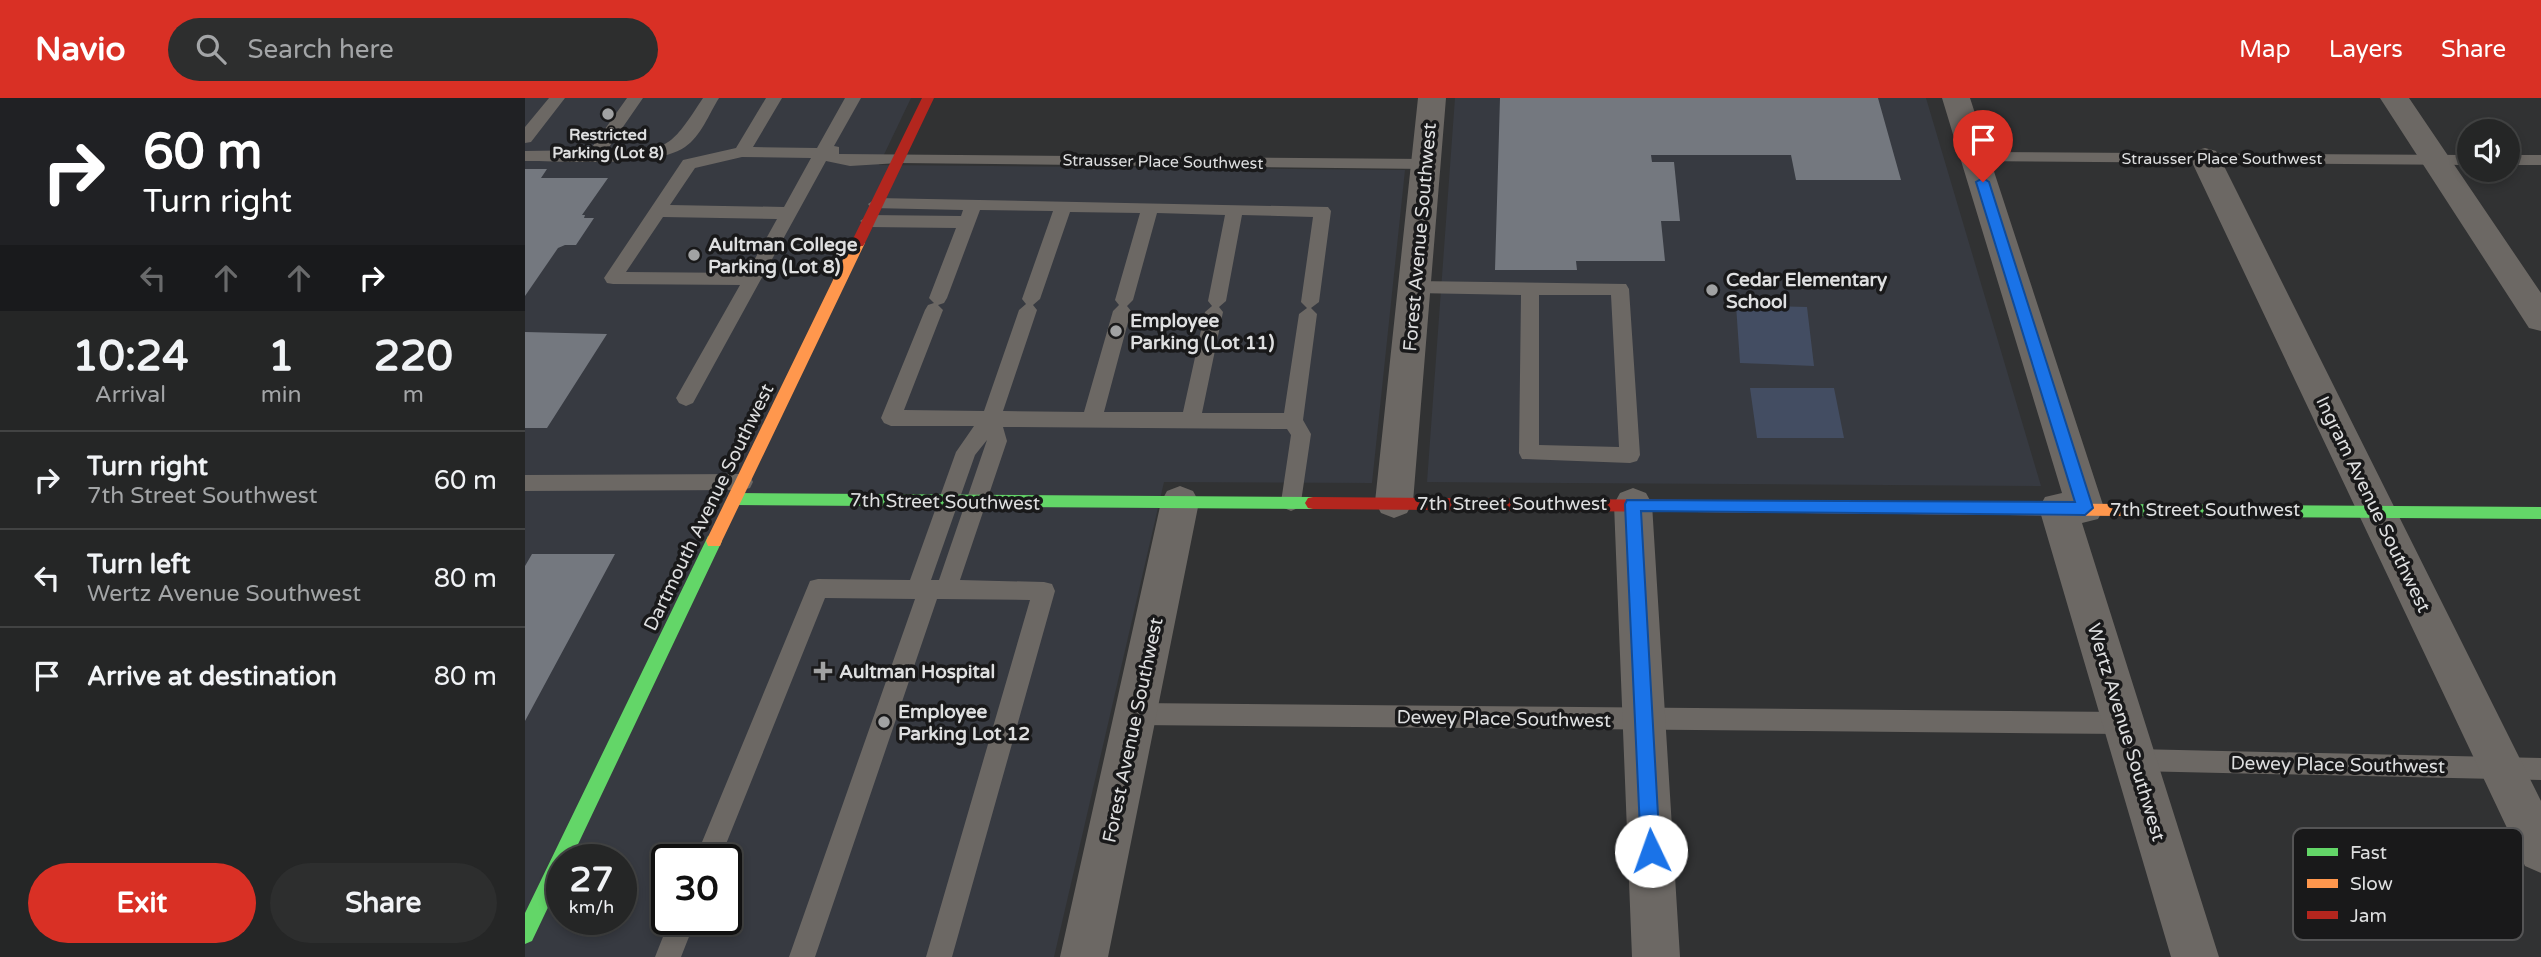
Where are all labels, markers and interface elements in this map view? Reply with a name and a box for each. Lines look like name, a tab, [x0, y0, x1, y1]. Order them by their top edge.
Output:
search box	[168, 18, 658, 81]
text: Navio	[35, 30, 126, 69]
icon: search	[192, 30, 230, 68]
text: Search here	[248, 34, 394, 65]
text: Map	[2239, 35, 2291, 64]
text: Layers	[2329, 35, 2403, 64]
text: Share	[2441, 35, 2506, 64]
marker: Restricted Parking (Lot 8)	[600, 106, 616, 122]
pin	[1953, 110, 2013, 182]
map controls	[2457, 119, 2520, 182]
button: sound	[2457, 119, 2520, 182]
icon: arrive	[1964, 121, 2002, 159]
street label: Forest Avenue Southwest	[1399, 122, 1441, 352]
text: 60 m	[143, 123, 262, 182]
place label: Restricted Parking (Lot 8)	[552, 125, 664, 163]
icon: right	[28, 126, 119, 217]
street label: Strausser Place Southwest	[2122, 149, 2322, 169]
street label: Strausser Place Southwest	[1062, 150, 1264, 174]
text: Turn right	[143, 183, 292, 221]
place label: Aultman College Parking (Lot 8)	[708, 234, 858, 279]
marker: Aultman College Parking (Lot 8)	[686, 247, 702, 263]
icon: left	[134, 259, 172, 297]
icon: ahead	[207, 259, 245, 297]
icon: ahead	[280, 259, 318, 297]
icon: right	[353, 259, 391, 297]
place label: Cedar Elementary School	[1726, 269, 1888, 313]
marker: Cedar Elementary School	[1704, 282, 1720, 298]
place label: Employee Parking (Lot 11)	[1130, 310, 1275, 355]
marker: Employee Parking (Lot 11)	[1108, 323, 1124, 339]
text: 10:24	[72, 331, 189, 382]
text: 1	[268, 331, 294, 382]
text: 220	[374, 331, 453, 382]
street label: Dartmouth Avenue Southwest	[639, 380, 778, 635]
text: Arrival	[95, 381, 166, 409]
text: min	[261, 381, 302, 409]
text: m	[403, 381, 424, 409]
street label: Ingram Avenue Southwest	[2311, 393, 2435, 616]
text: Turn right	[87, 451, 208, 482]
icon: right	[28, 461, 66, 499]
text: 60 m	[434, 465, 497, 496]
text: 7th Street Southwest	[87, 482, 317, 510]
street label: 7th Street Southwest	[850, 489, 1040, 515]
street label: 7th Street Southwest	[1417, 493, 1607, 515]
street label: 7th Street Southwest	[2110, 499, 2300, 521]
text: Turn left	[87, 549, 190, 580]
icon: left	[28, 559, 66, 597]
text: 80 m	[434, 563, 497, 594]
text: Wertz Avenue Southwest	[87, 580, 361, 608]
street label: Forest Avenue Southwest	[1098, 616, 1168, 845]
street label: Wertz Avenue Southwest	[2082, 621, 2170, 844]
icon: arrive	[28, 657, 66, 695]
text: Arrive at destination	[87, 661, 337, 692]
text: 80 m	[434, 661, 497, 692]
marker: Aultman Hospital	[813, 661, 833, 681]
place label: Aultman Hospital	[839, 661, 995, 684]
place label: Employee Parking Lot 12	[898, 701, 1030, 746]
street label: Dewey Place Southwest	[1397, 706, 1611, 732]
marker: Employee Parking Lot 12	[876, 714, 892, 730]
street label: Dewey Place Southwest	[2231, 752, 2445, 778]
position arrow	[1614, 814, 1688, 888]
legend	[2293, 828, 2523, 940]
text: Fast	[2350, 842, 2387, 864]
speed limit sign: 30	[651, 844, 742, 935]
text: 27	[570, 859, 613, 901]
button: Exit	[28, 863, 256, 943]
button: Share	[270, 863, 497, 943]
text: Slow	[2350, 873, 2393, 895]
text: km/h	[569, 896, 614, 918]
text: Jam	[2350, 905, 2387, 927]

